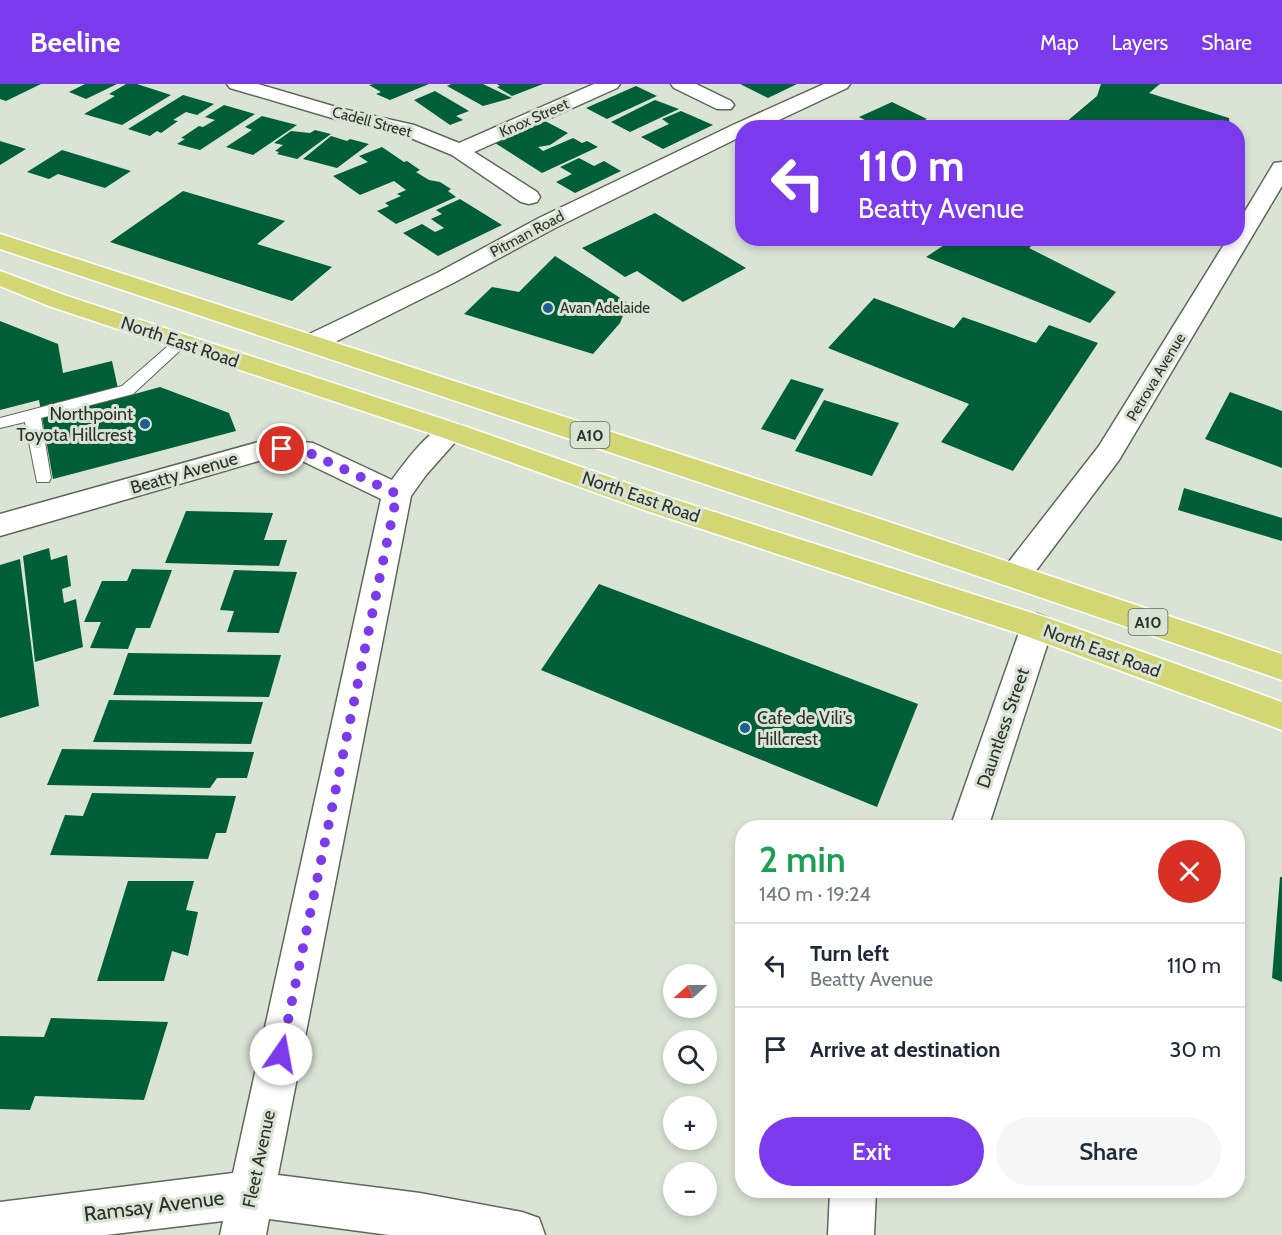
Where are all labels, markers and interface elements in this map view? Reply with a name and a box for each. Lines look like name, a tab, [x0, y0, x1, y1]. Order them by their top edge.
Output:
text: Beeline	[30, 25, 120, 59]
text: Map	[1040, 30, 1079, 55]
text: Layers	[1112, 30, 1168, 55]
text: Share	[1201, 30, 1252, 55]
street label: Knox Street	[497, 95, 571, 141]
street label: Cadell Street	[330, 103, 414, 141]
text: 110 m	[858, 140, 965, 192]
icon: left	[759, 144, 837, 222]
text: Beatty Avenue	[858, 192, 1024, 225]
street label: Pitman Road	[487, 207, 567, 261]
place label: Avan Adelaide	[560, 299, 650, 317]
marker: Avan Adelaide	[541, 301, 555, 315]
street label: North East Road	[118, 312, 242, 372]
street label: Petrova Avenue	[1123, 330, 1189, 424]
place label: Northpoint Toyota Hillcrest	[17, 403, 133, 446]
marker: Northpoint Toyota Hillcrest	[138, 417, 152, 431]
road number: A10	[570, 422, 610, 448]
pin	[256, 423, 307, 474]
icon: arrive	[265, 432, 298, 465]
street label: Beatty Avenue	[128, 447, 240, 499]
street label: North East Road	[579, 467, 703, 527]
road number: A10	[1128, 609, 1168, 635]
street label: North East Road	[1040, 620, 1164, 682]
street label: Dauntless Street	[972, 665, 1034, 791]
place label: Cafe de Vili’s Hillcrest	[757, 707, 852, 750]
marker: Cafe de Vili’s Hillcrest	[738, 721, 752, 735]
text: 2 min	[759, 837, 846, 881]
button: close	[1158, 840, 1221, 903]
text: 140 m · 19:24	[759, 882, 871, 906]
text: Turn left	[810, 940, 889, 967]
icon: left	[759, 949, 792, 982]
text: 110 m	[1167, 952, 1221, 979]
north arrow	[663, 964, 717, 1018]
map controls	[663, 964, 717, 1216]
text: Beatty Avenue	[810, 967, 933, 991]
position arrow	[249, 1022, 313, 1086]
button: search	[663, 1030, 717, 1084]
icon: arrive	[759, 1033, 792, 1066]
text: Arrive at destination	[810, 1036, 1000, 1063]
text: 30 m	[1169, 1036, 1221, 1063]
button: +	[663, 1096, 717, 1150]
street label: Fleet Avenue	[238, 1108, 280, 1210]
button: Exit	[759, 1117, 984, 1186]
button: Share	[996, 1117, 1221, 1186]
button: −	[663, 1162, 717, 1216]
street label: Ramsay Avenue	[82, 1184, 226, 1227]

